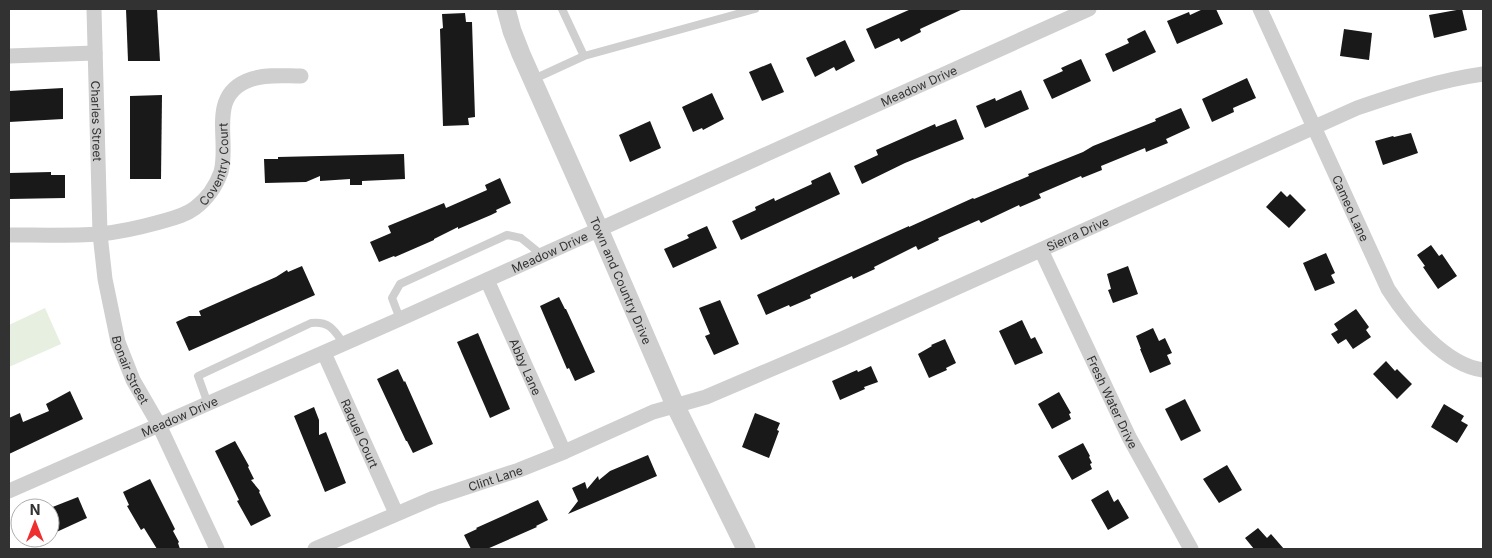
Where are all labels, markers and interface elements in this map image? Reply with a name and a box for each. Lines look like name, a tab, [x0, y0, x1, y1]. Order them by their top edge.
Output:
street label: Meadow Drive	[878, 62, 959, 109]
street label: Charles Street	[88, 80, 106, 162]
street label: Coventry Court	[195, 123, 231, 209]
street label: Cameo Lane	[1329, 173, 1373, 244]
street label: Sierra Drive	[1044, 213, 1111, 254]
street label: Town and Country Drive	[587, 214, 655, 346]
street label: Meadow Drive	[509, 228, 590, 275]
street label: Bonair Street	[109, 334, 153, 407]
street label: Abby Lane	[507, 336, 545, 397]
street label: Fresh Water Drive	[1084, 353, 1141, 451]
street label: Meadow Drive	[139, 393, 220, 439]
street label: Raquel Court	[338, 396, 382, 470]
street label: Clint Lane	[466, 462, 525, 494]
north arrow	[10, 498, 60, 548]
text: N	[30, 501, 40, 518]

